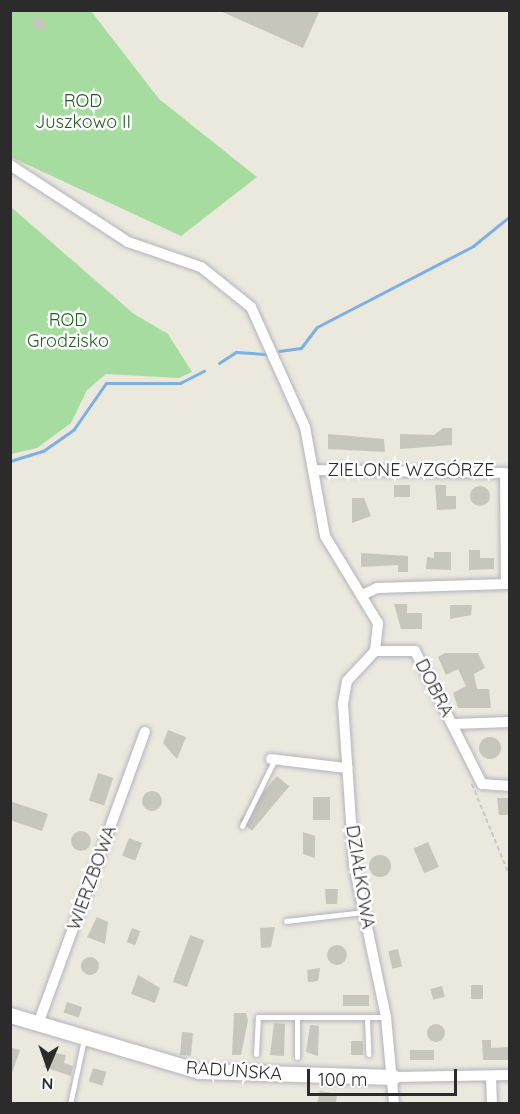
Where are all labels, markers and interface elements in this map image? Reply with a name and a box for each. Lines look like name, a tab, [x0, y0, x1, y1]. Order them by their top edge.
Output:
park label: ROD Juszkowo II	[35, 91, 131, 134]
park label: ROD Grodzisko	[27, 310, 109, 352]
street label: ZIELONE WZGÓRZE	[328, 459, 494, 481]
street label: DOBRA	[410, 655, 458, 721]
street label: WIERZBOWA	[63, 823, 121, 933]
street label: DZIAŁKOWA	[341, 824, 379, 930]
north arrow	[18, 1036, 78, 1096]
street label: RADUŃSKA	[185, 1057, 283, 1085]
scale bar	[310, 1057, 460, 1095]
text: 100 m	[318, 1068, 367, 1091]
text: N	[41, 1074, 54, 1094]

